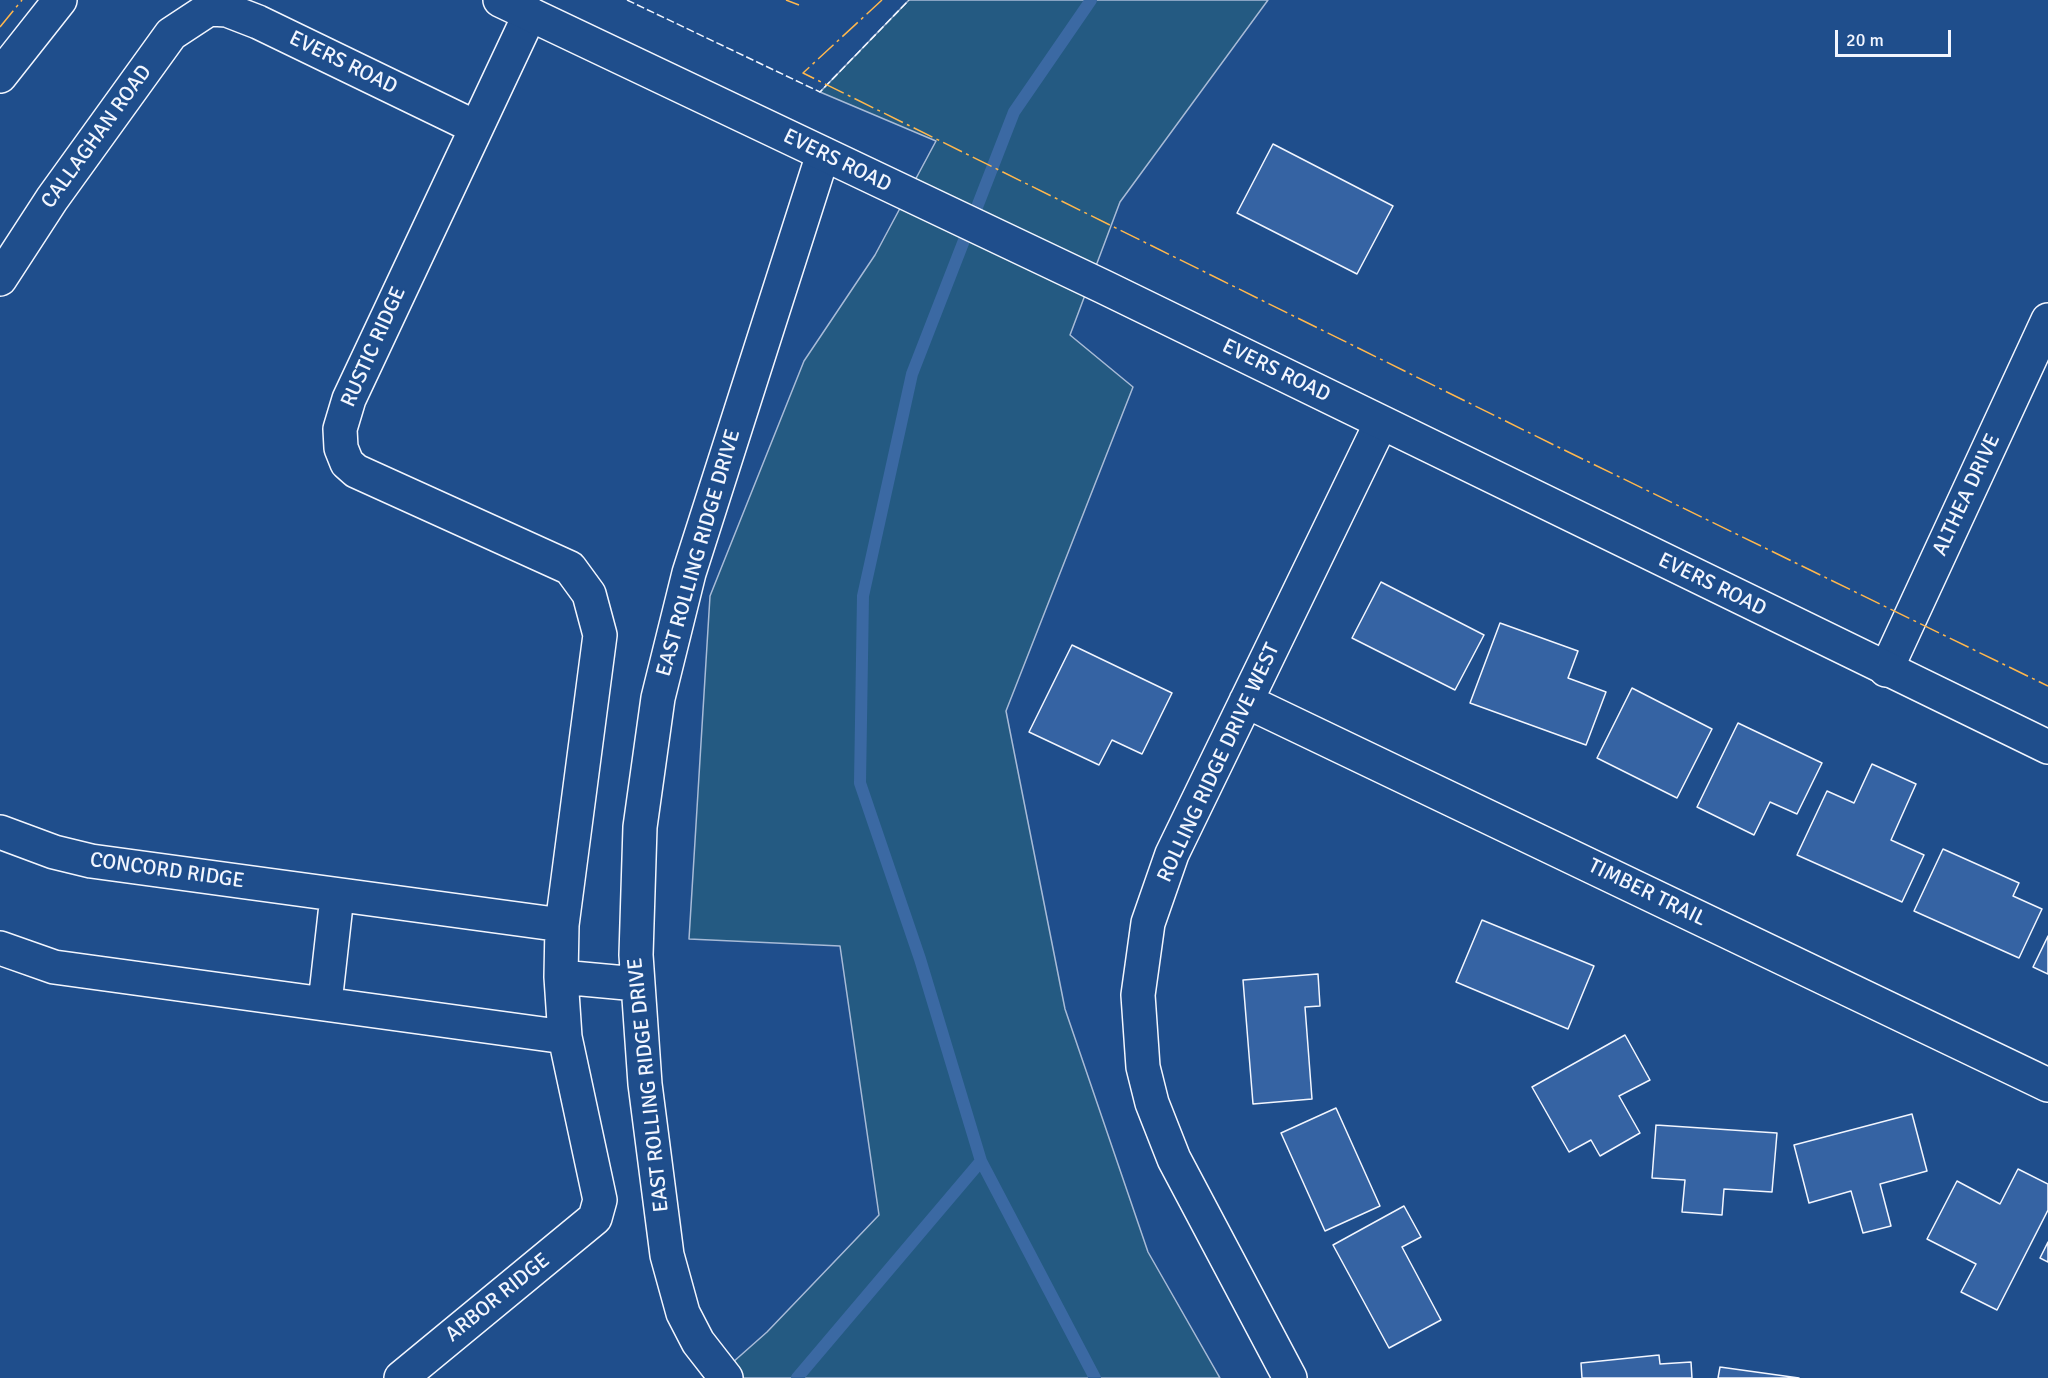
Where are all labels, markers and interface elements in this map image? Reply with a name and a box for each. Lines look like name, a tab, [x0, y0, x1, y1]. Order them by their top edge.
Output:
scale bar	[1838, 18, 1954, 56]
street label: EVERS ROAD	[285, 26, 401, 100]
text: 20 m	[1846, 29, 1884, 51]
street label: CALLAGHAN ROAD	[36, 60, 158, 214]
street label: EVERS ROAD	[779, 124, 895, 198]
street label: RUSTIC RIDGE	[336, 283, 412, 411]
street label: EVERS ROAD	[1218, 334, 1334, 408]
street label: EAST ROLLING RIDGE DRIVE	[652, 427, 746, 679]
street label: ALTHEA DRIVE	[1928, 430, 2006, 560]
street label: EVERS ROAD	[1654, 548, 1770, 622]
street label: ROLLING RIDGE DRIVE WEST	[1152, 640, 1286, 886]
street label: CONCORD RIDGE	[88, 848, 246, 894]
street label: TIMBER TRAIL	[1584, 854, 1710, 932]
street label: EAST ROLLING RIDGE DRIVE	[623, 957, 675, 1213]
street label: ARBOR RIDGE	[441, 1248, 555, 1348]

